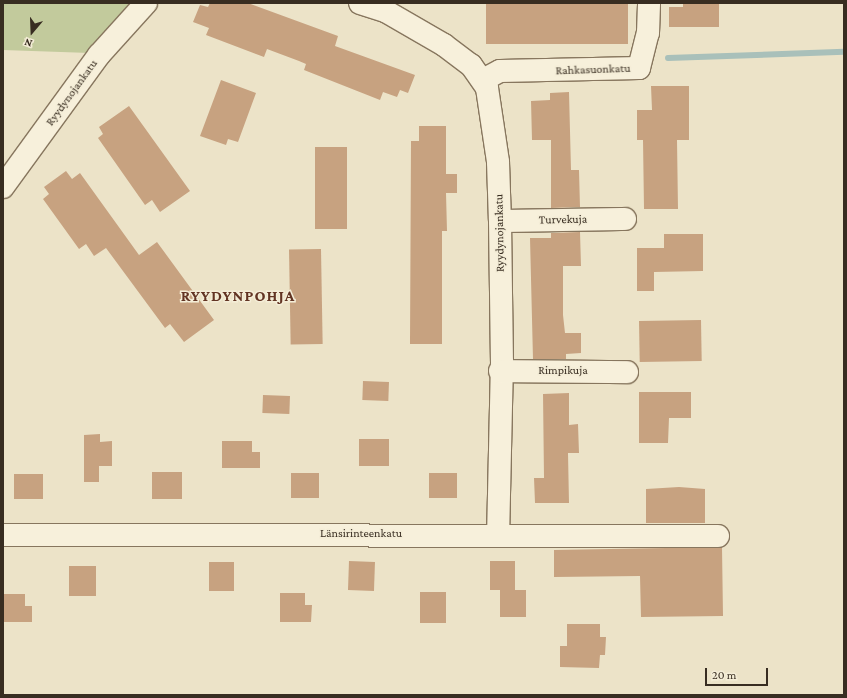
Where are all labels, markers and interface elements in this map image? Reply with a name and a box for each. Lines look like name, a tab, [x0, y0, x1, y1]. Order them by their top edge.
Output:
north arrow	[12, 12, 52, 52]
text: N	[23, 36, 34, 50]
street label: Ryydynojankatu	[43, 57, 101, 129]
street label: Rahkasuonkatu	[555, 61, 631, 79]
street label: Ryydynojankatu	[492, 194, 508, 272]
street label: Turvekuja	[539, 212, 587, 228]
district label: RYYDYNPOHJA	[181, 286, 295, 306]
street label: Rimpikuja	[538, 364, 588, 378]
street label: Länsirinteenkatu	[320, 527, 402, 541]
scale bar	[707, 660, 770, 686]
text: 20 m	[712, 668, 736, 682]

